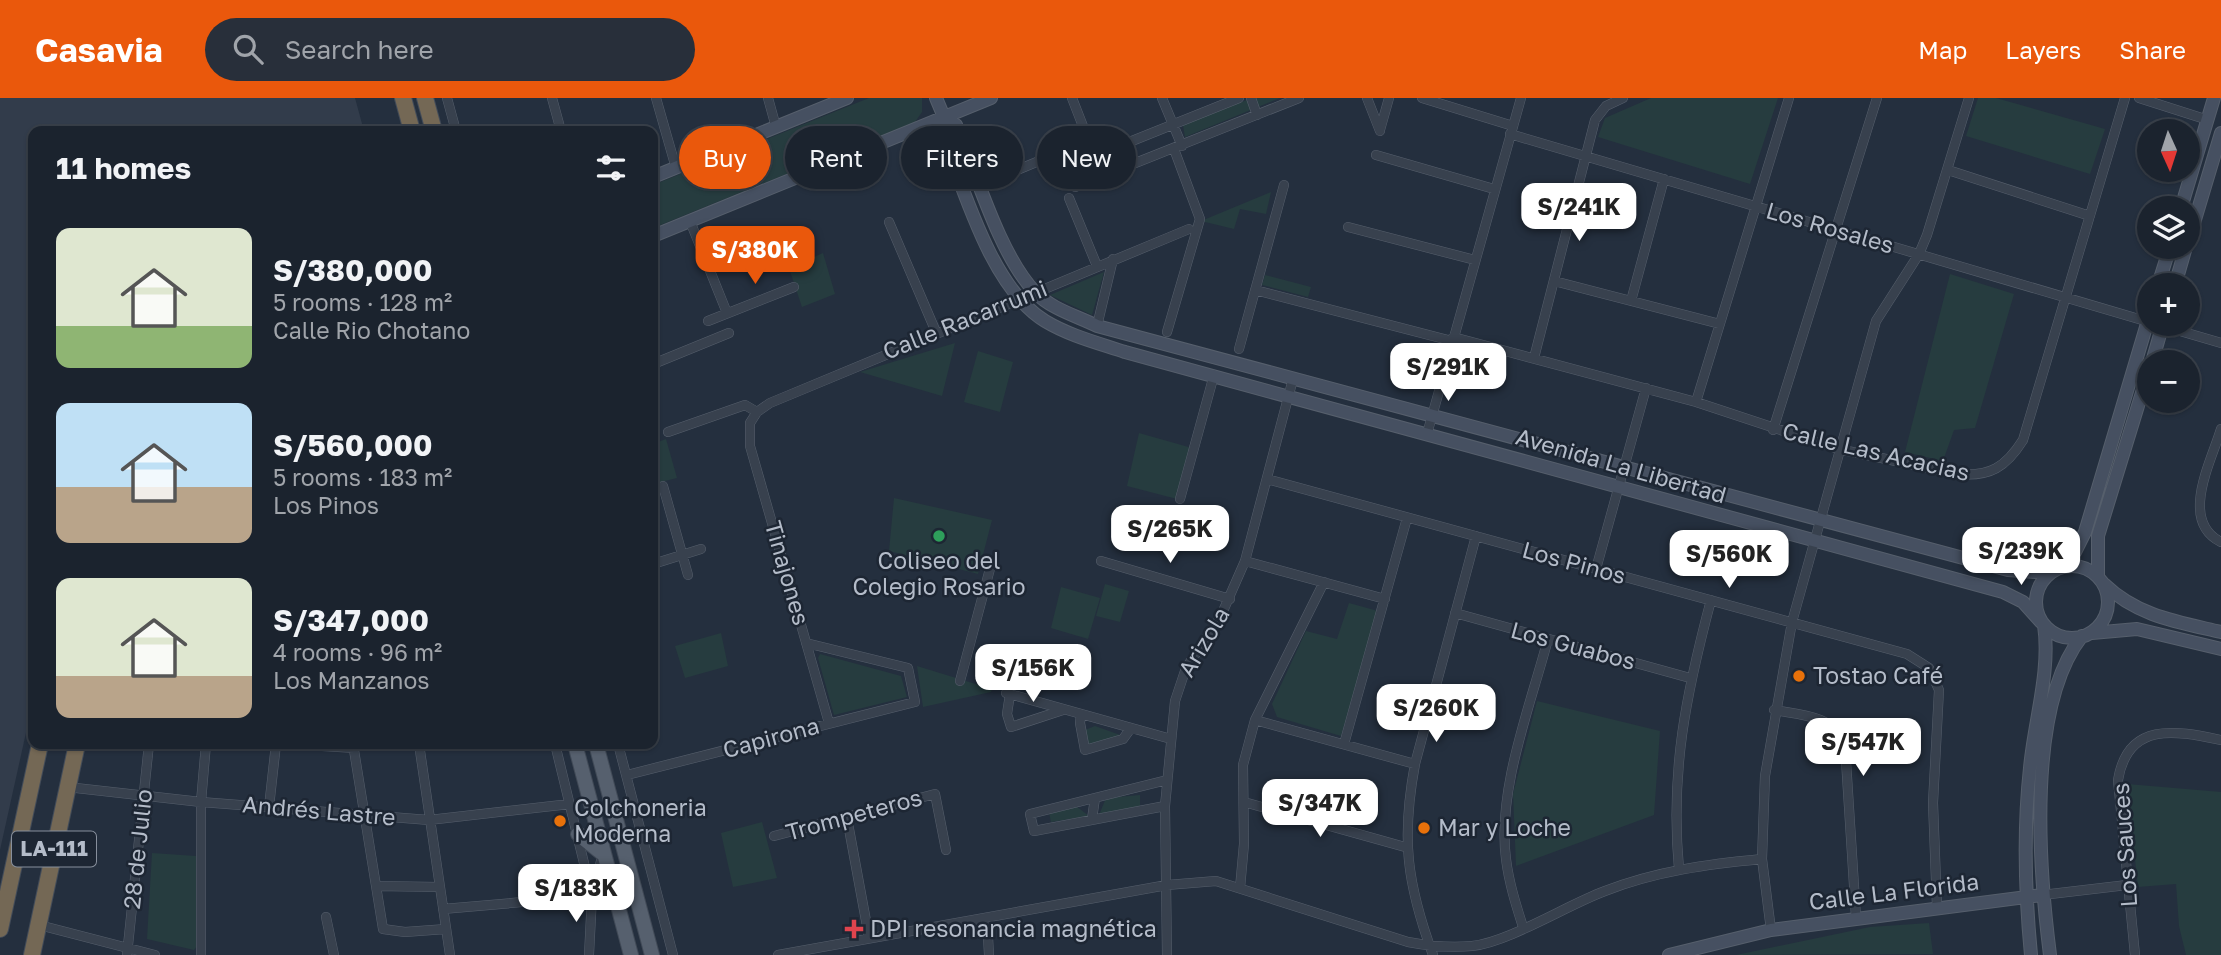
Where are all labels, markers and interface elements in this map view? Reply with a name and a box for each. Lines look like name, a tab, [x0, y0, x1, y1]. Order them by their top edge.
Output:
search box	[205, 18, 695, 81]
text: Casavia	[35, 30, 163, 69]
icon: search	[229, 30, 267, 68]
text: Search here	[285, 34, 434, 65]
text: Map	[1918, 35, 1967, 64]
text: Layers	[2005, 35, 2081, 64]
text: Share	[2119, 35, 2186, 64]
north arrow	[2137, 119, 2200, 182]
map controls	[2137, 119, 2200, 413]
chip: Buy	[679, 126, 771, 189]
chip: Rent	[785, 126, 887, 189]
chip: Filters	[901, 126, 1023, 189]
chip: New	[1037, 126, 1136, 189]
icon: filters	[592, 149, 630, 187]
text: 11 homes	[56, 150, 191, 186]
pin: S/241K	[1522, 184, 1636, 243]
text: S/241K	[1537, 192, 1621, 220]
street label: Los Rosales	[1763, 195, 1897, 259]
button: layers	[2137, 196, 2200, 259]
pin: S/380K	[698, 226, 812, 286]
text: S/380K	[712, 235, 798, 263]
text: S/380,000	[273, 252, 433, 288]
icon: home	[112, 256, 196, 340]
street label: Calle Racarrumi	[878, 273, 1051, 365]
button: +	[2137, 273, 2200, 336]
text: 5 rooms · 128 m²	[273, 288, 452, 316]
text: Calle Rio Chotano	[273, 316, 470, 344]
pin: S/291K	[1391, 344, 1505, 403]
button: −	[2137, 350, 2200, 413]
text: S/291K	[1406, 352, 1490, 380]
street label: Calle Las Acacias	[1780, 416, 1972, 486]
street label: Avenida La Libertad	[1513, 422, 1730, 508]
text: S/560,000	[273, 427, 432, 463]
icon: home	[112, 431, 196, 515]
text: 5 rooms · 183 m²	[273, 463, 452, 491]
text: Los Pinos	[273, 491, 379, 519]
pin: S/265K	[1113, 505, 1227, 565]
text: S/265K	[1127, 514, 1213, 542]
street label: Tinajones	[760, 517, 816, 628]
marker: Coliseo del Colegio Rosario	[931, 528, 947, 544]
pin: S/239K	[1964, 528, 2078, 587]
pin: S/560K	[1672, 531, 1786, 590]
street label: Los Pinos	[1519, 535, 1629, 589]
text: S/239K	[1978, 536, 2064, 564]
text: S/560K	[1686, 539, 1772, 567]
place label: Coliseo del Colegio Rosario	[852, 546, 1026, 600]
text: S/347,000	[273, 602, 429, 638]
street label: Arizola	[1171, 602, 1235, 681]
icon: home	[112, 606, 196, 690]
street label: Los Guabos	[1508, 615, 1639, 675]
text: 4 rooms · 96 m²	[273, 638, 442, 666]
pin: S/156K	[976, 644, 1090, 704]
text: S/156K	[991, 653, 1075, 681]
place label: Tostao Café	[1813, 661, 1943, 689]
text: Los Manzanos	[273, 666, 429, 694]
marker: Tostao Café	[1791, 668, 1807, 684]
pin: S/260K	[1379, 684, 1493, 744]
text: S/260K	[1393, 693, 1479, 721]
street label: Capirona	[719, 711, 822, 763]
pin: S/547K	[1806, 718, 1920, 778]
text: S/547K	[1821, 727, 1905, 755]
pin: S/347K	[1263, 780, 1377, 839]
street label: Trompeteros	[783, 782, 925, 846]
street label: Los Sauces	[2106, 782, 2142, 908]
street label: 28 de Julio	[117, 788, 157, 910]
text: S/347K	[1278, 788, 1362, 816]
street label: Andrés Lastre	[241, 789, 397, 831]
place label: Colchoneria Moderna	[574, 793, 707, 847]
marker: Colchoneria Moderna	[552, 813, 568, 829]
place label: Mar y Loche	[1438, 813, 1571, 841]
marker: Mar y Loche	[1416, 820, 1432, 836]
road number: LA-111	[12, 832, 96, 866]
pin: S/183K	[519, 864, 633, 924]
street label: Calle La Florida	[1807, 867, 1981, 915]
text: S/183K	[534, 873, 618, 901]
place label: DPI resonancia magnética	[870, 914, 1157, 942]
marker: DPI resonancia magnética	[844, 919, 864, 939]

